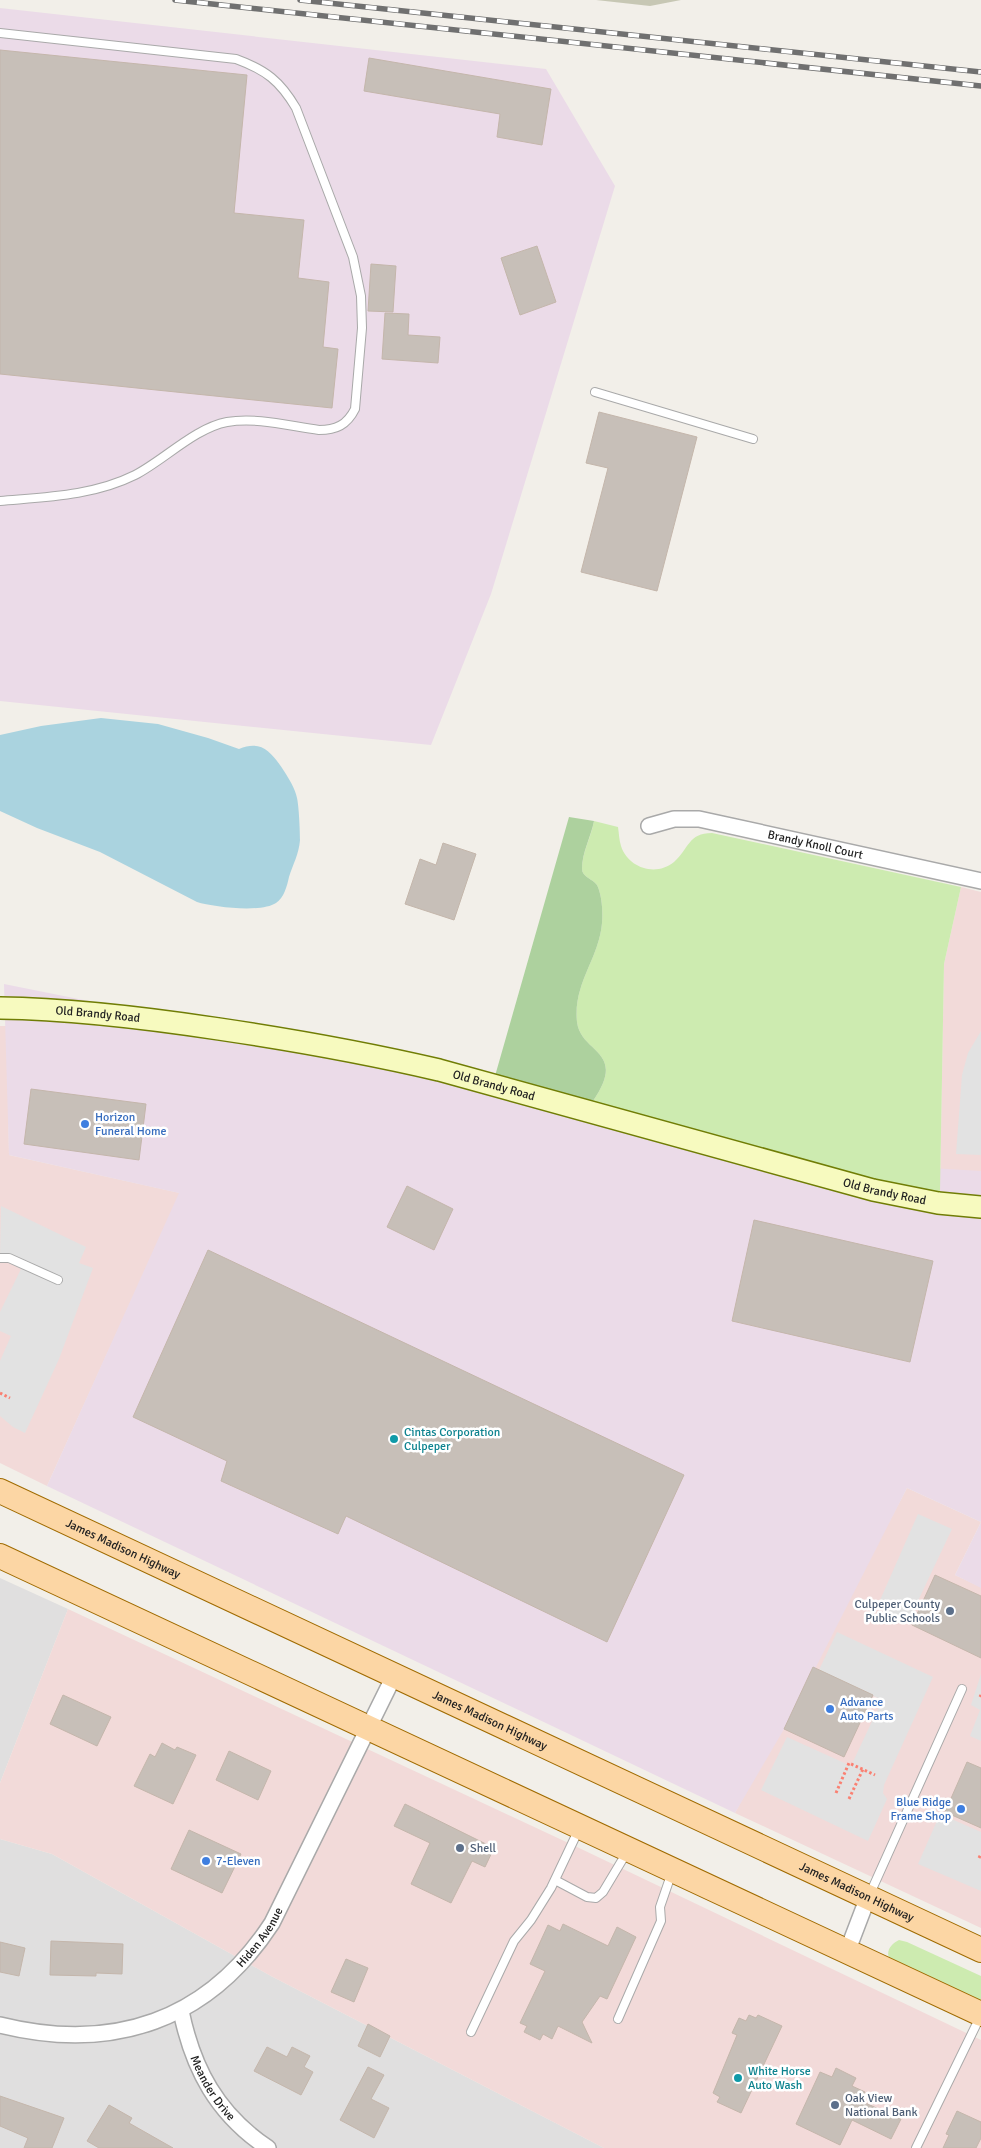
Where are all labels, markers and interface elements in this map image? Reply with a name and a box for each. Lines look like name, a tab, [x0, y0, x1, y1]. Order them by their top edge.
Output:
street label: Brandy Knoll Court	[766, 827, 864, 863]
street label: Old Brandy Road	[55, 1003, 141, 1026]
street label: Old Brandy Road	[451, 1067, 537, 1104]
place label: Horizon Funeral Home	[95, 1110, 167, 1139]
marker: Horizon Funeral Home	[79, 1118, 91, 1130]
street label: Old Brandy Road	[841, 1175, 927, 1208]
place label: Cintas Corporation Culpeper	[404, 1425, 500, 1454]
marker: Cintas Corporation Culpeper	[388, 1433, 400, 1445]
street label: James Madison Highway	[63, 1516, 183, 1583]
place label: Culpeper County Public Schools	[855, 1597, 940, 1626]
marker: Culpeper County Public Schools	[944, 1605, 956, 1617]
street label: James Madison Highway	[430, 1687, 550, 1754]
place label: Advance Auto Parts	[840, 1695, 894, 1724]
marker: Advance Auto Parts	[824, 1703, 836, 1715]
place label: Blue Ridge Frame Shop	[891, 1795, 951, 1824]
marker: Blue Ridge Frame Shop	[955, 1803, 967, 1815]
place label: Shell	[470, 1841, 497, 1856]
marker: Shell	[454, 1842, 466, 1854]
place label: 7-Eleven	[216, 1854, 261, 1869]
marker: 7-Eleven	[200, 1855, 212, 1867]
street label: James Madison Highway	[797, 1859, 917, 1926]
street label: Hiden Avenue	[234, 1905, 287, 1971]
street label: Meander Drive	[186, 2053, 238, 2124]
place label: White Horse Auto Wash	[748, 2064, 811, 2093]
marker: White Horse Auto Wash	[732, 2072, 744, 2084]
place label: Oak View National Bank	[845, 2091, 918, 2120]
marker: Oak View National Bank	[829, 2099, 841, 2111]

